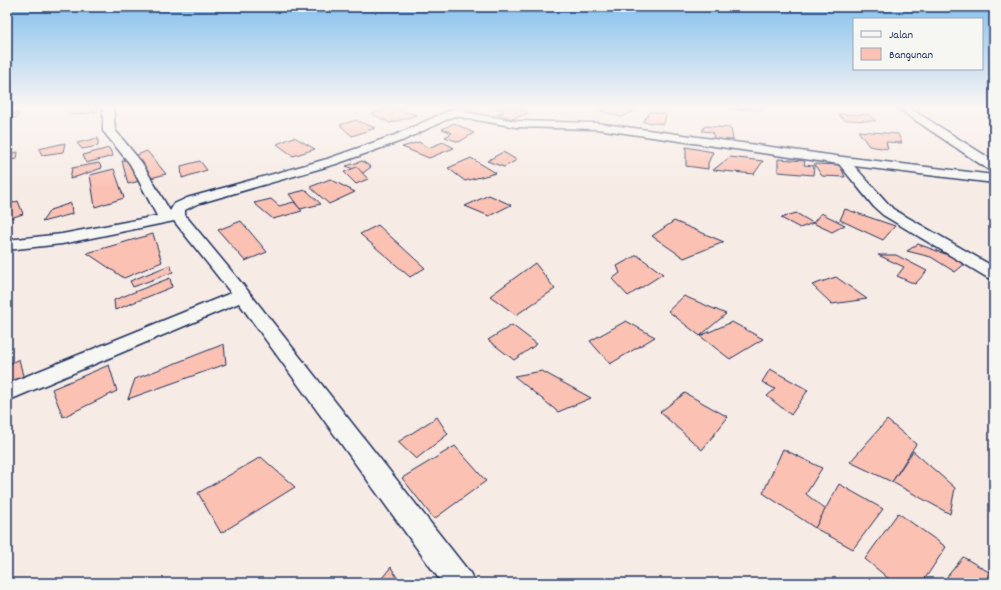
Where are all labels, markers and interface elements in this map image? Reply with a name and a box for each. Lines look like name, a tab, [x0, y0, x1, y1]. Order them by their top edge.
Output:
legend	[853, 18, 983, 70]
text: Jalan	[889, 27, 913, 44]
text: Bangunan	[889, 47, 933, 64]

